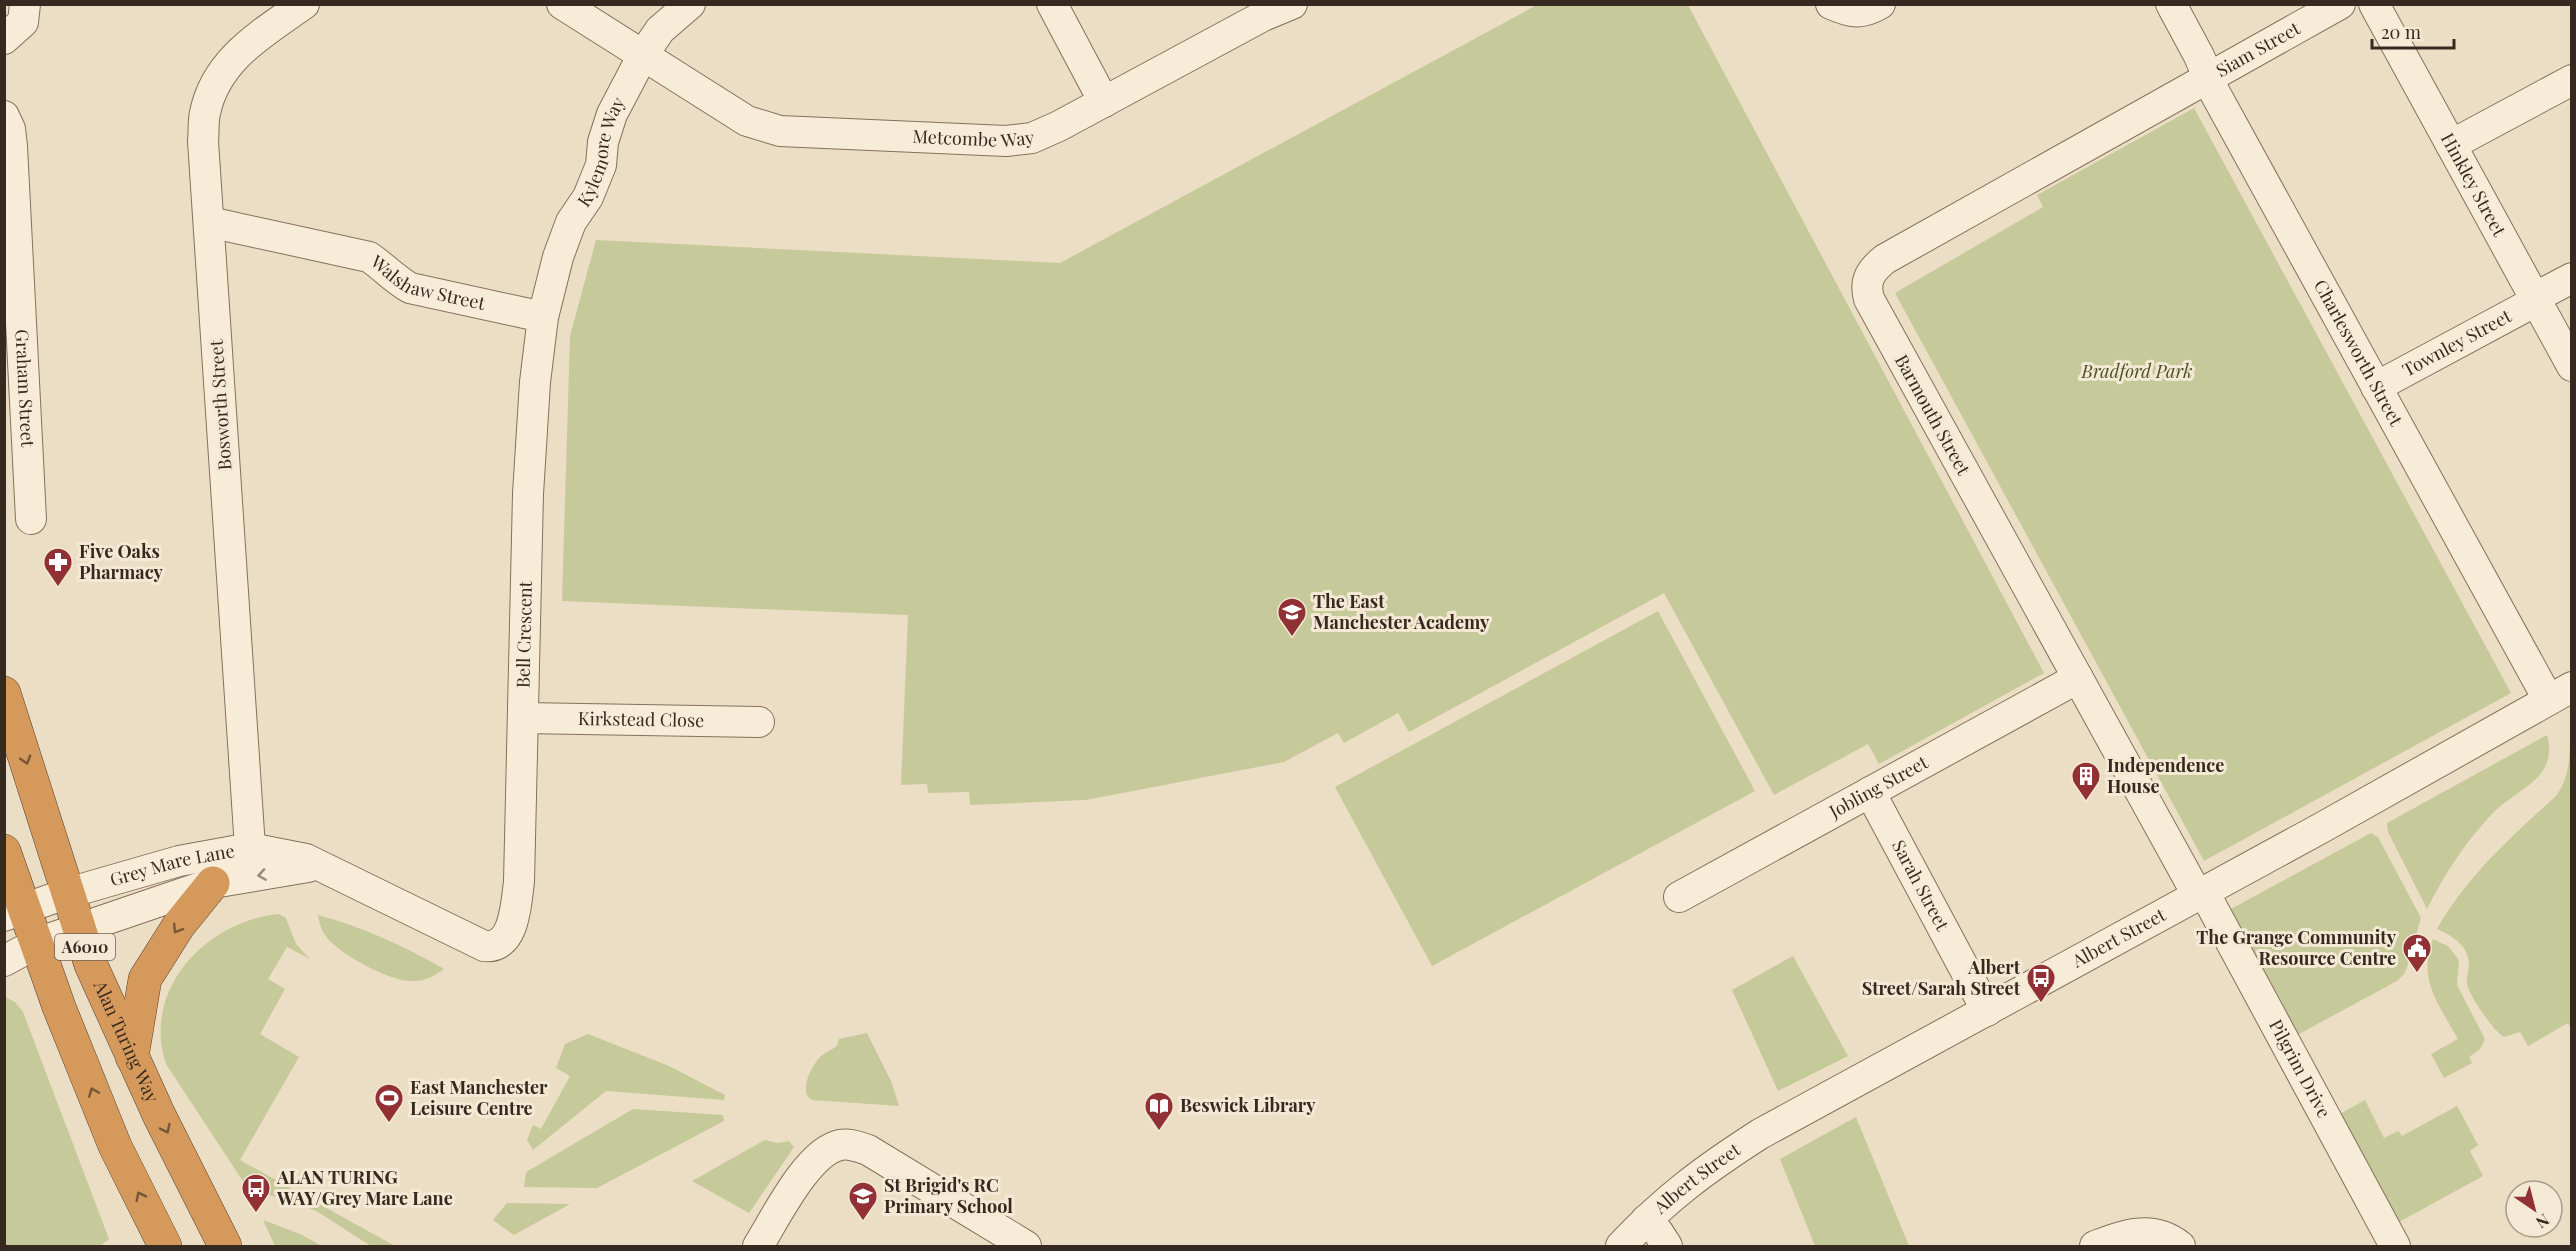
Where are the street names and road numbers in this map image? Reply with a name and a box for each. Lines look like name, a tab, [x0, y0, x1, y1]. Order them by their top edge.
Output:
street label: Siam Street	[2211, 15, 2305, 82]
street label: Kylemore Way	[572, 93, 630, 211]
street label: Metcombe Way	[912, 124, 1035, 153]
street label: Hinkley Street	[2436, 128, 2512, 241]
street label: Walshaw Street	[365, 249, 488, 315]
street label: Charlesworth Street	[2309, 275, 2409, 430]
street label: Townley Street	[2398, 303, 2516, 382]
street label: Graham Street	[10, 329, 40, 448]
street label: Bosworth Street	[203, 339, 237, 471]
street label: Barmouth Street	[1890, 350, 1976, 480]
street label: Bell Crescent	[510, 580, 537, 688]
street label: Kirkstead Close	[578, 706, 704, 732]
street label: Jobling Street	[1824, 749, 1932, 824]
street label: Sarah Street	[1887, 836, 1955, 935]
street label: Grey Mare Lane	[107, 838, 236, 891]
street label: Albert Street	[2067, 902, 2170, 973]
road number: A6010	[55, 934, 115, 960]
street label: Alan Turing Way	[88, 976, 165, 1106]
street label: Pilgrim Drive	[2264, 1015, 2337, 1122]
street label: Albert Street	[1648, 1137, 1745, 1219]

